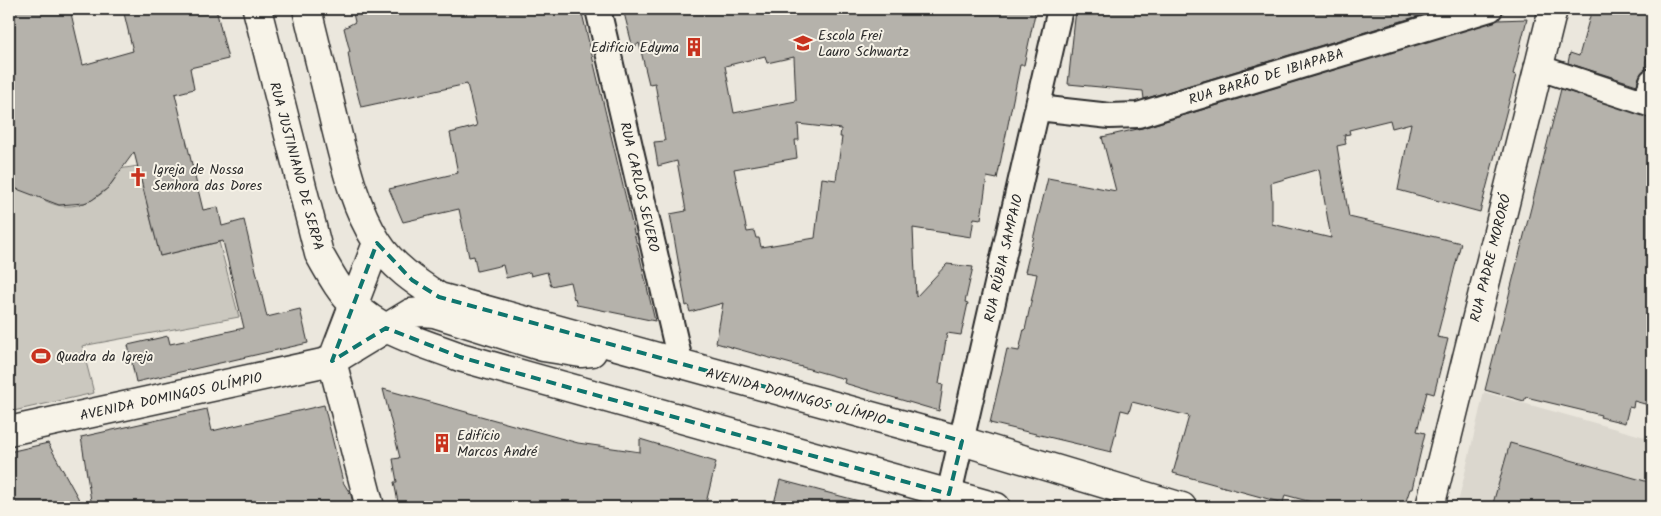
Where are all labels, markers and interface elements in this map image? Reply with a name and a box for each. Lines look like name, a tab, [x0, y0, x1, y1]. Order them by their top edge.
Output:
place label: Escola Frei Lauro Schwartz	[818, 25, 909, 63]
school or university icon: Escola Frei Lauro Schwartz	[792, 32, 814, 54]
building icon: Edifício Edyma	[683, 36, 705, 58]
place label: Edifício Edyma	[591, 37, 679, 59]
street label: RUA BARÃO DE IBIAPABA	[1186, 43, 1347, 111]
street label: RUA JUSTINIANO DE SERPA	[263, 80, 329, 253]
street label: RUA CARLOS SEVERO	[613, 120, 665, 255]
place label: Igreja de Nossa Senhora das Dores	[153, 159, 262, 197]
church icon: Igreja de Nossa Senhora das Dores	[127, 166, 149, 188]
street label: RUA PADRE MORORÓ	[1464, 191, 1518, 324]
street label: RUA RÚBIA SAMPAIO	[979, 192, 1029, 324]
sports icon: Quadra da Igreja	[30, 345, 52, 367]
place label: Quadra da Igreja	[56, 346, 153, 368]
street label: AVENIDA DOMINGOS OLÍMPIO	[703, 362, 889, 432]
street label: AVENIDA DOMINGOS OLÍMPIO	[78, 367, 265, 427]
place label: Edifício Marcos André	[457, 425, 538, 463]
building icon: Edifício Marcos André	[431, 432, 453, 454]

